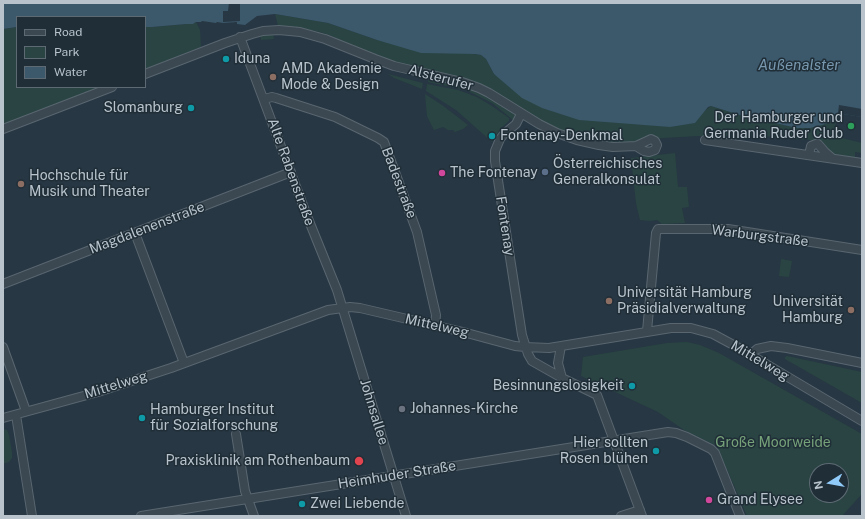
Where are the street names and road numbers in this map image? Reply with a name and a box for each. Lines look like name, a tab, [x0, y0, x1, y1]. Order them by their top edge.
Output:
street label: Alsterufer	[407, 61, 475, 95]
street label: Alte Rabenstraße	[264, 116, 318, 228]
street label: Badestraße	[378, 145, 420, 221]
street label: Fontenay	[492, 195, 518, 257]
street label: Magdalenenstraße	[87, 198, 207, 258]
street label: Warburgstraße	[710, 222, 810, 250]
street label: Mittelweg	[403, 310, 471, 342]
street label: Mittelweg	[728, 337, 792, 385]
street label: Mittelweg	[82, 367, 150, 403]
street label: Johnsallee	[356, 377, 392, 447]
street label: Heimhuder Straße	[337, 457, 457, 493]

